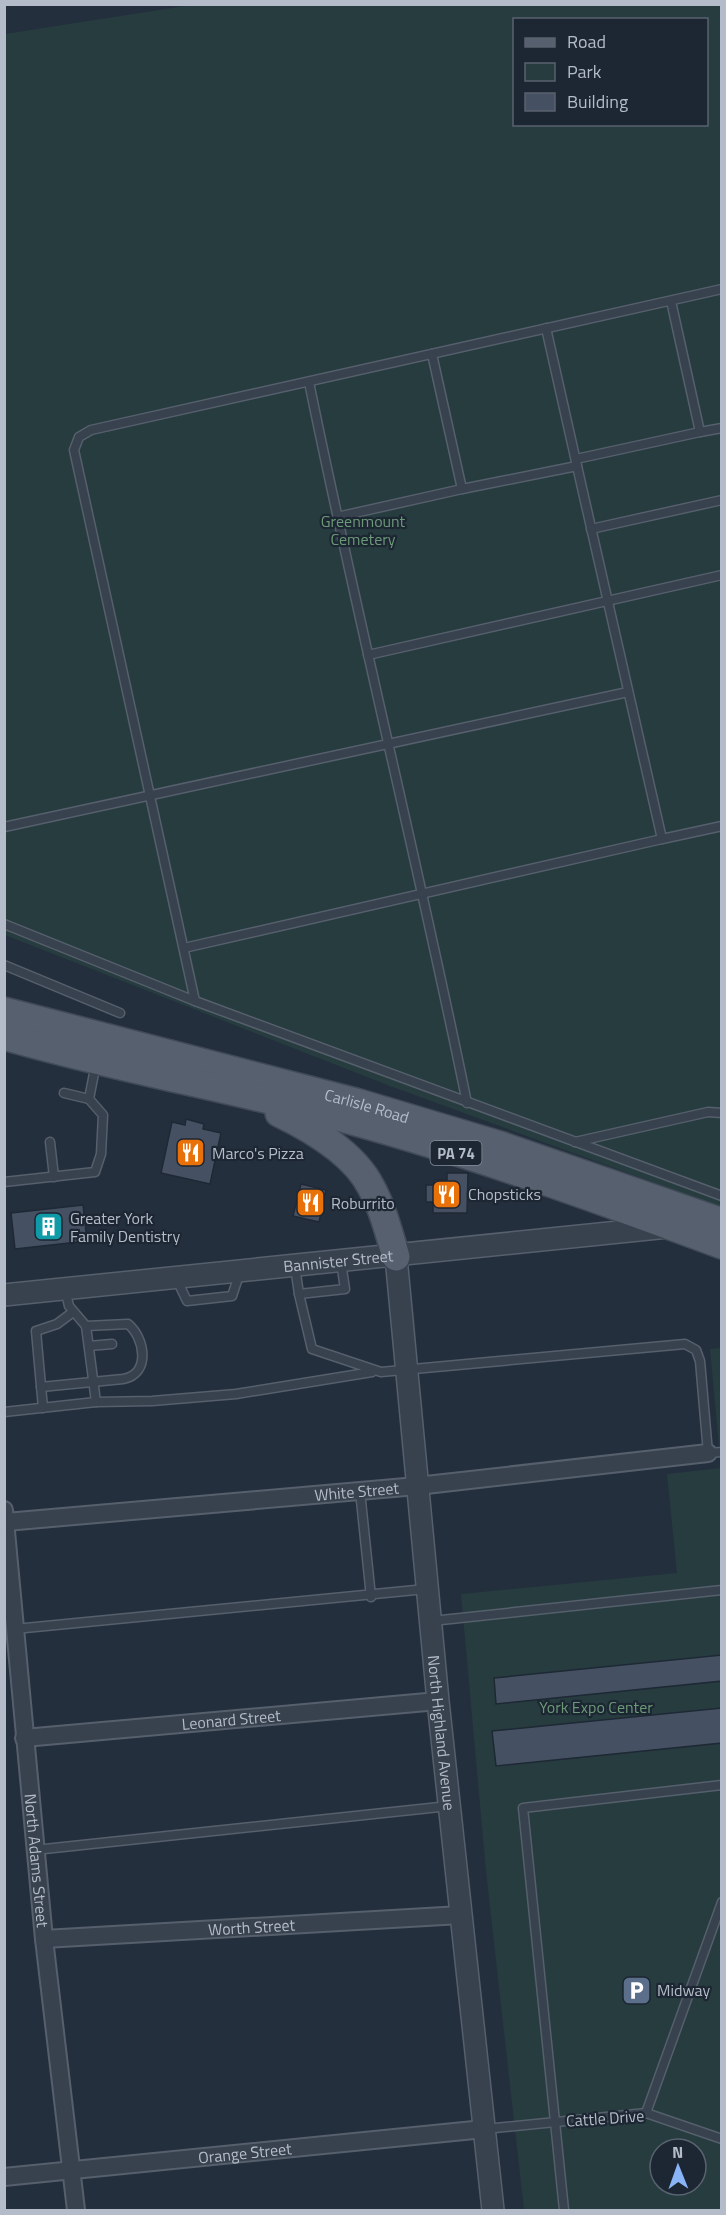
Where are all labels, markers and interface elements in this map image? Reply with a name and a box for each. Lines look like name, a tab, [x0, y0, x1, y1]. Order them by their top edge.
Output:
legend	[513, 18, 708, 126]
text: Road	[567, 28, 606, 55]
text: Park	[567, 58, 602, 85]
text: Building	[567, 88, 628, 115]
park label: Greenmount Cemetery	[321, 509, 406, 551]
street label: Carlisle Road	[322, 1082, 412, 1129]
restaurant icon: Marco's Pizza	[175, 1137, 207, 1169]
place label: Marco's Pizza	[212, 1141, 304, 1165]
road number: PA 74	[430, 1141, 482, 1165]
restaurant icon: Chopsticks	[431, 1178, 463, 1210]
place label: Chopsticks	[468, 1182, 541, 1206]
restaurant icon: Roburrito	[294, 1187, 326, 1219]
place label: Roburrito	[331, 1191, 395, 1215]
place label: Greater York Family Dentistry	[70, 1206, 180, 1248]
building icon: Greater York Family Dentistry	[33, 1211, 65, 1243]
street label: Bannister Street	[282, 1243, 395, 1278]
street label: White Street	[313, 1476, 400, 1507]
street label: North Highland Avenue	[422, 1654, 462, 1812]
park label: York Expo Center	[539, 1695, 653, 1719]
street label: Leonard Street	[181, 1703, 282, 1736]
street label: North Adams Street	[19, 1793, 55, 1929]
street label: Worth Street	[208, 1913, 296, 1942]
parking icon: Midway	[620, 1974, 652, 2006]
place label: Midway	[657, 1978, 710, 2002]
street label: Cattle Drive	[565, 2103, 645, 2133]
street label: Orange Street	[197, 2136, 293, 2170]
north arrow	[648, 2137, 708, 2197]
text: N	[672, 2140, 683, 2164]

